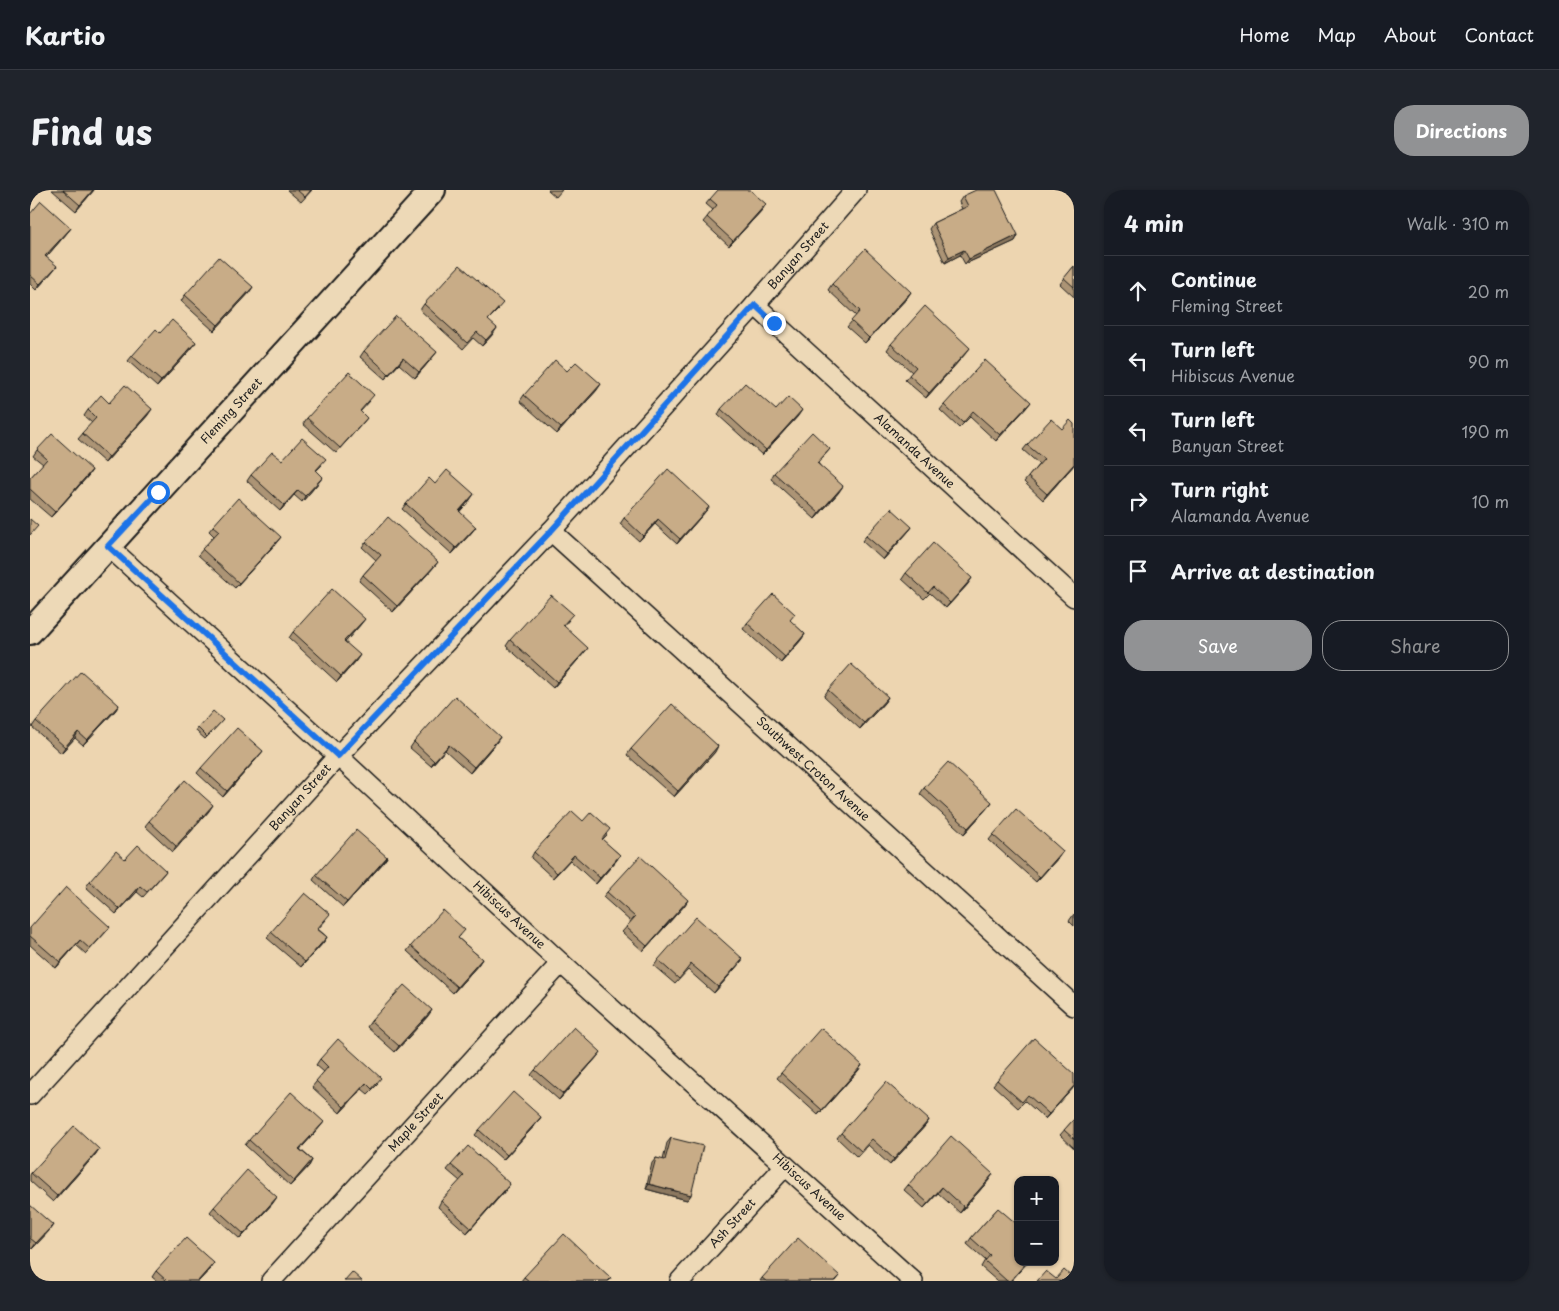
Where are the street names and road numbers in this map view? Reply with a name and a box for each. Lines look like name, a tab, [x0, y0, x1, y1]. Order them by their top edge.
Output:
street label: Banyan Street	[763, 217, 832, 293]
street label: Fleming Street	[196, 373, 266, 447]
street label: Alamanda Avenue	[870, 408, 960, 492]
street label: Southwest Croton Avenue	[753, 712, 875, 825]
street label: Banyan Street	[264, 759, 335, 834]
street label: Hibiscus Avenue	[470, 876, 550, 953]
street label: Maple Street	[383, 1088, 447, 1155]
street label: Hibiscus Avenue	[769, 1148, 851, 1225]
street label: Ash Street	[704, 1194, 759, 1252]

